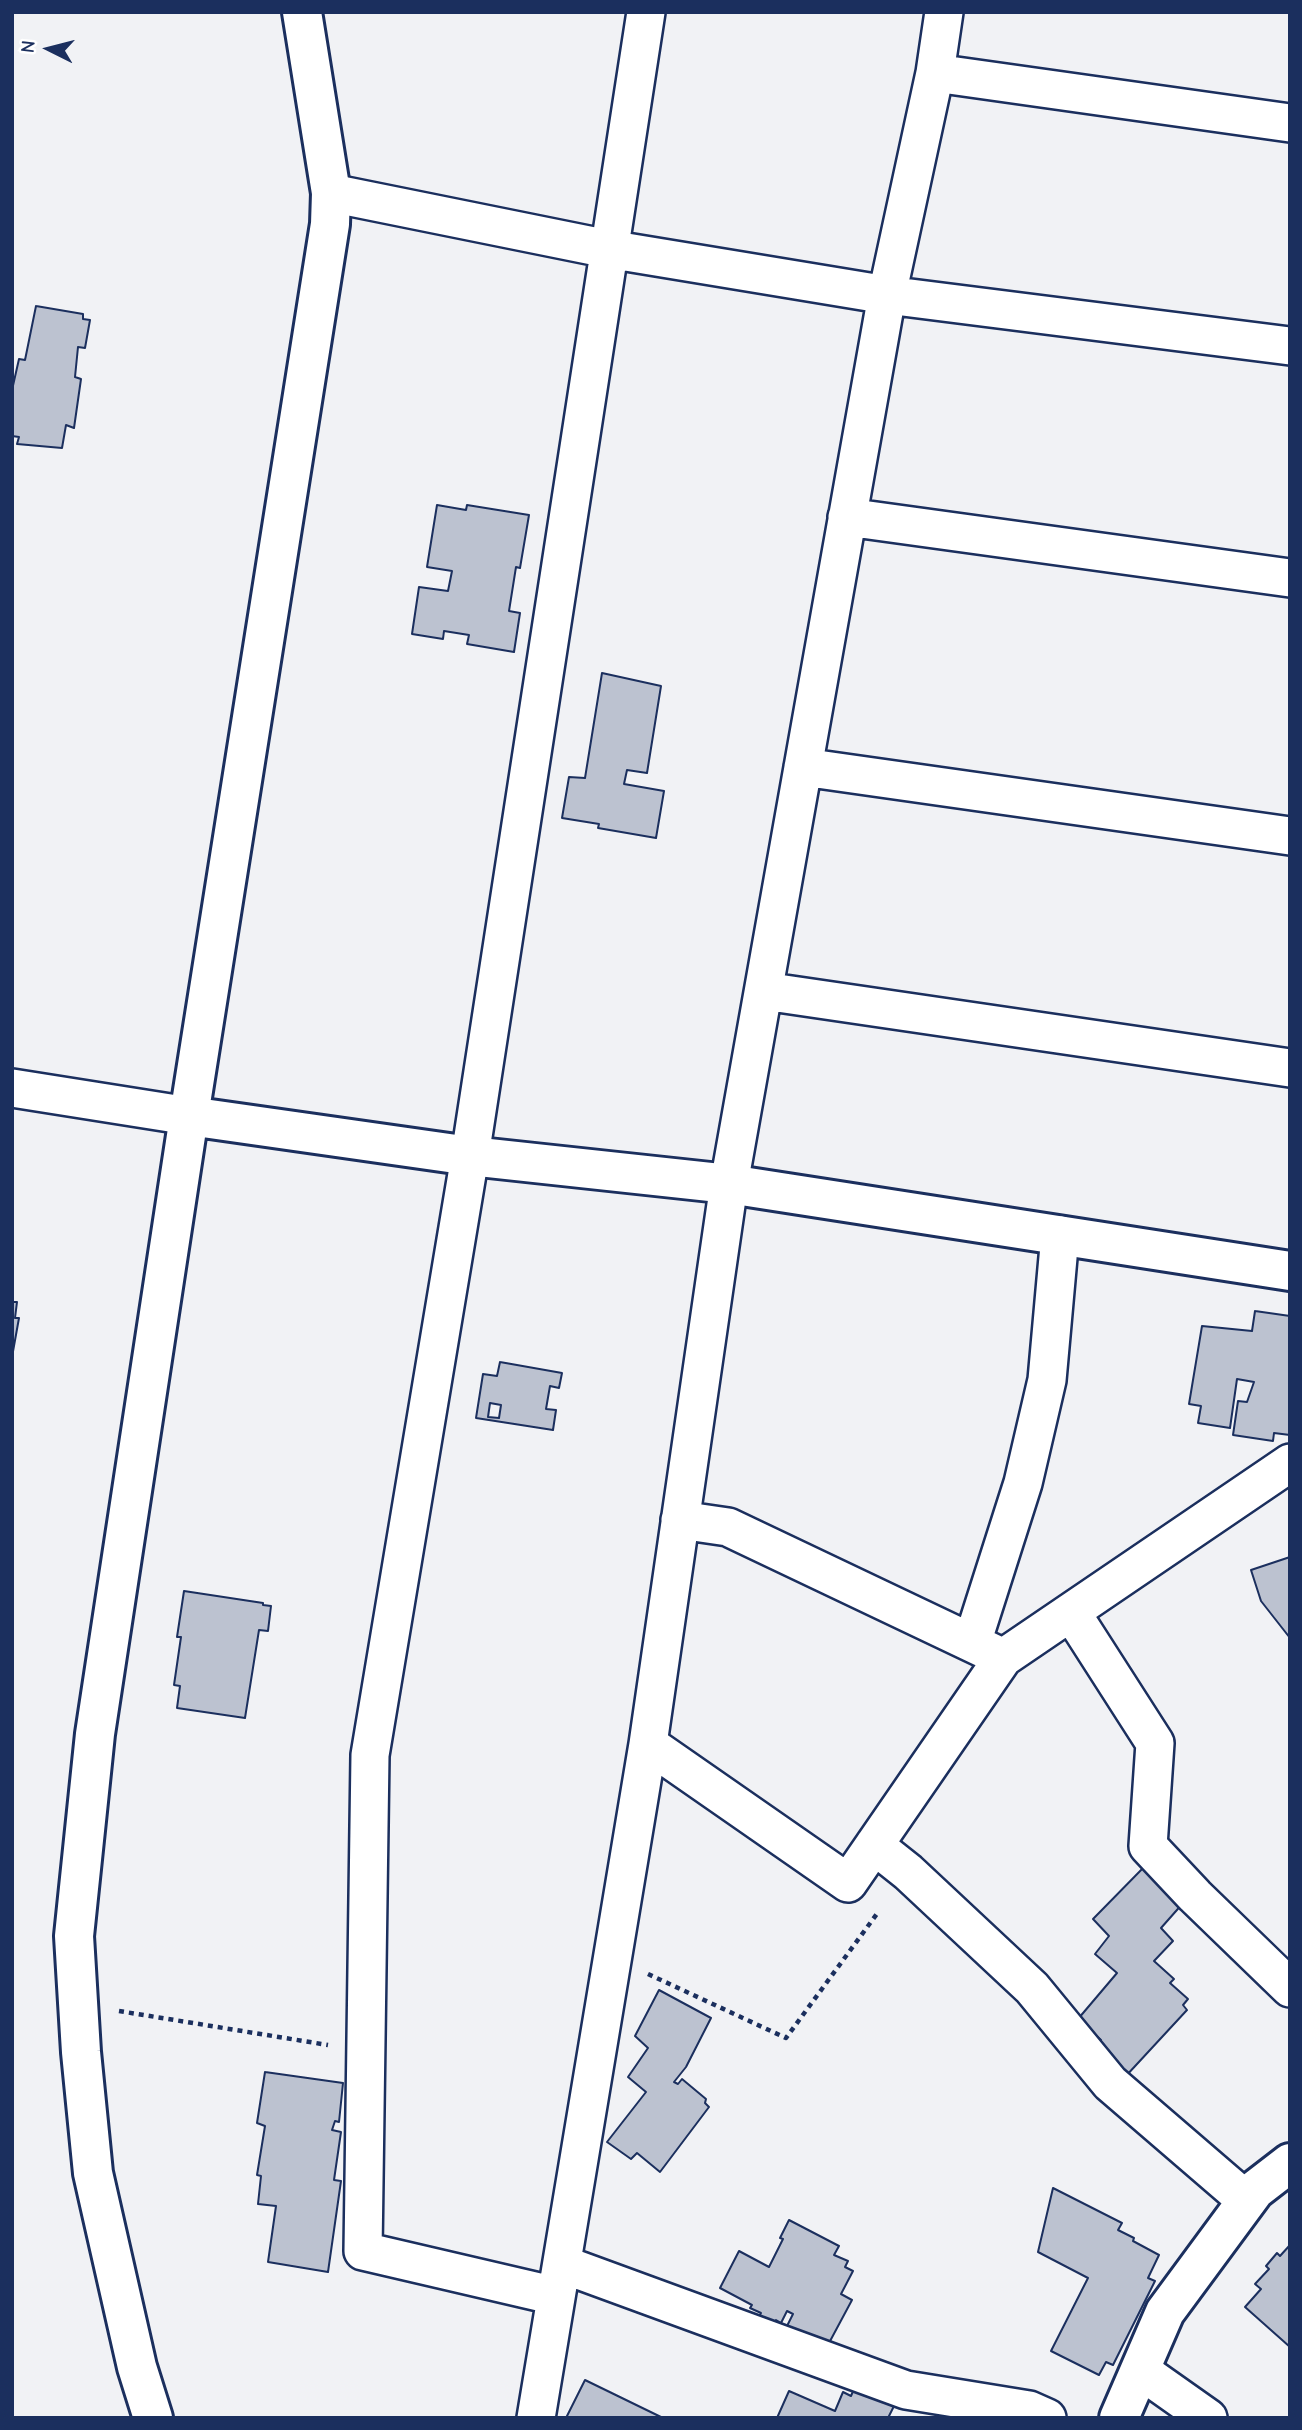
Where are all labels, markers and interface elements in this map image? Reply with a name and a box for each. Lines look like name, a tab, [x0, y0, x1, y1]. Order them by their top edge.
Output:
north arrow	[14, 14, 84, 84]
text: N	[17, 40, 40, 54]

